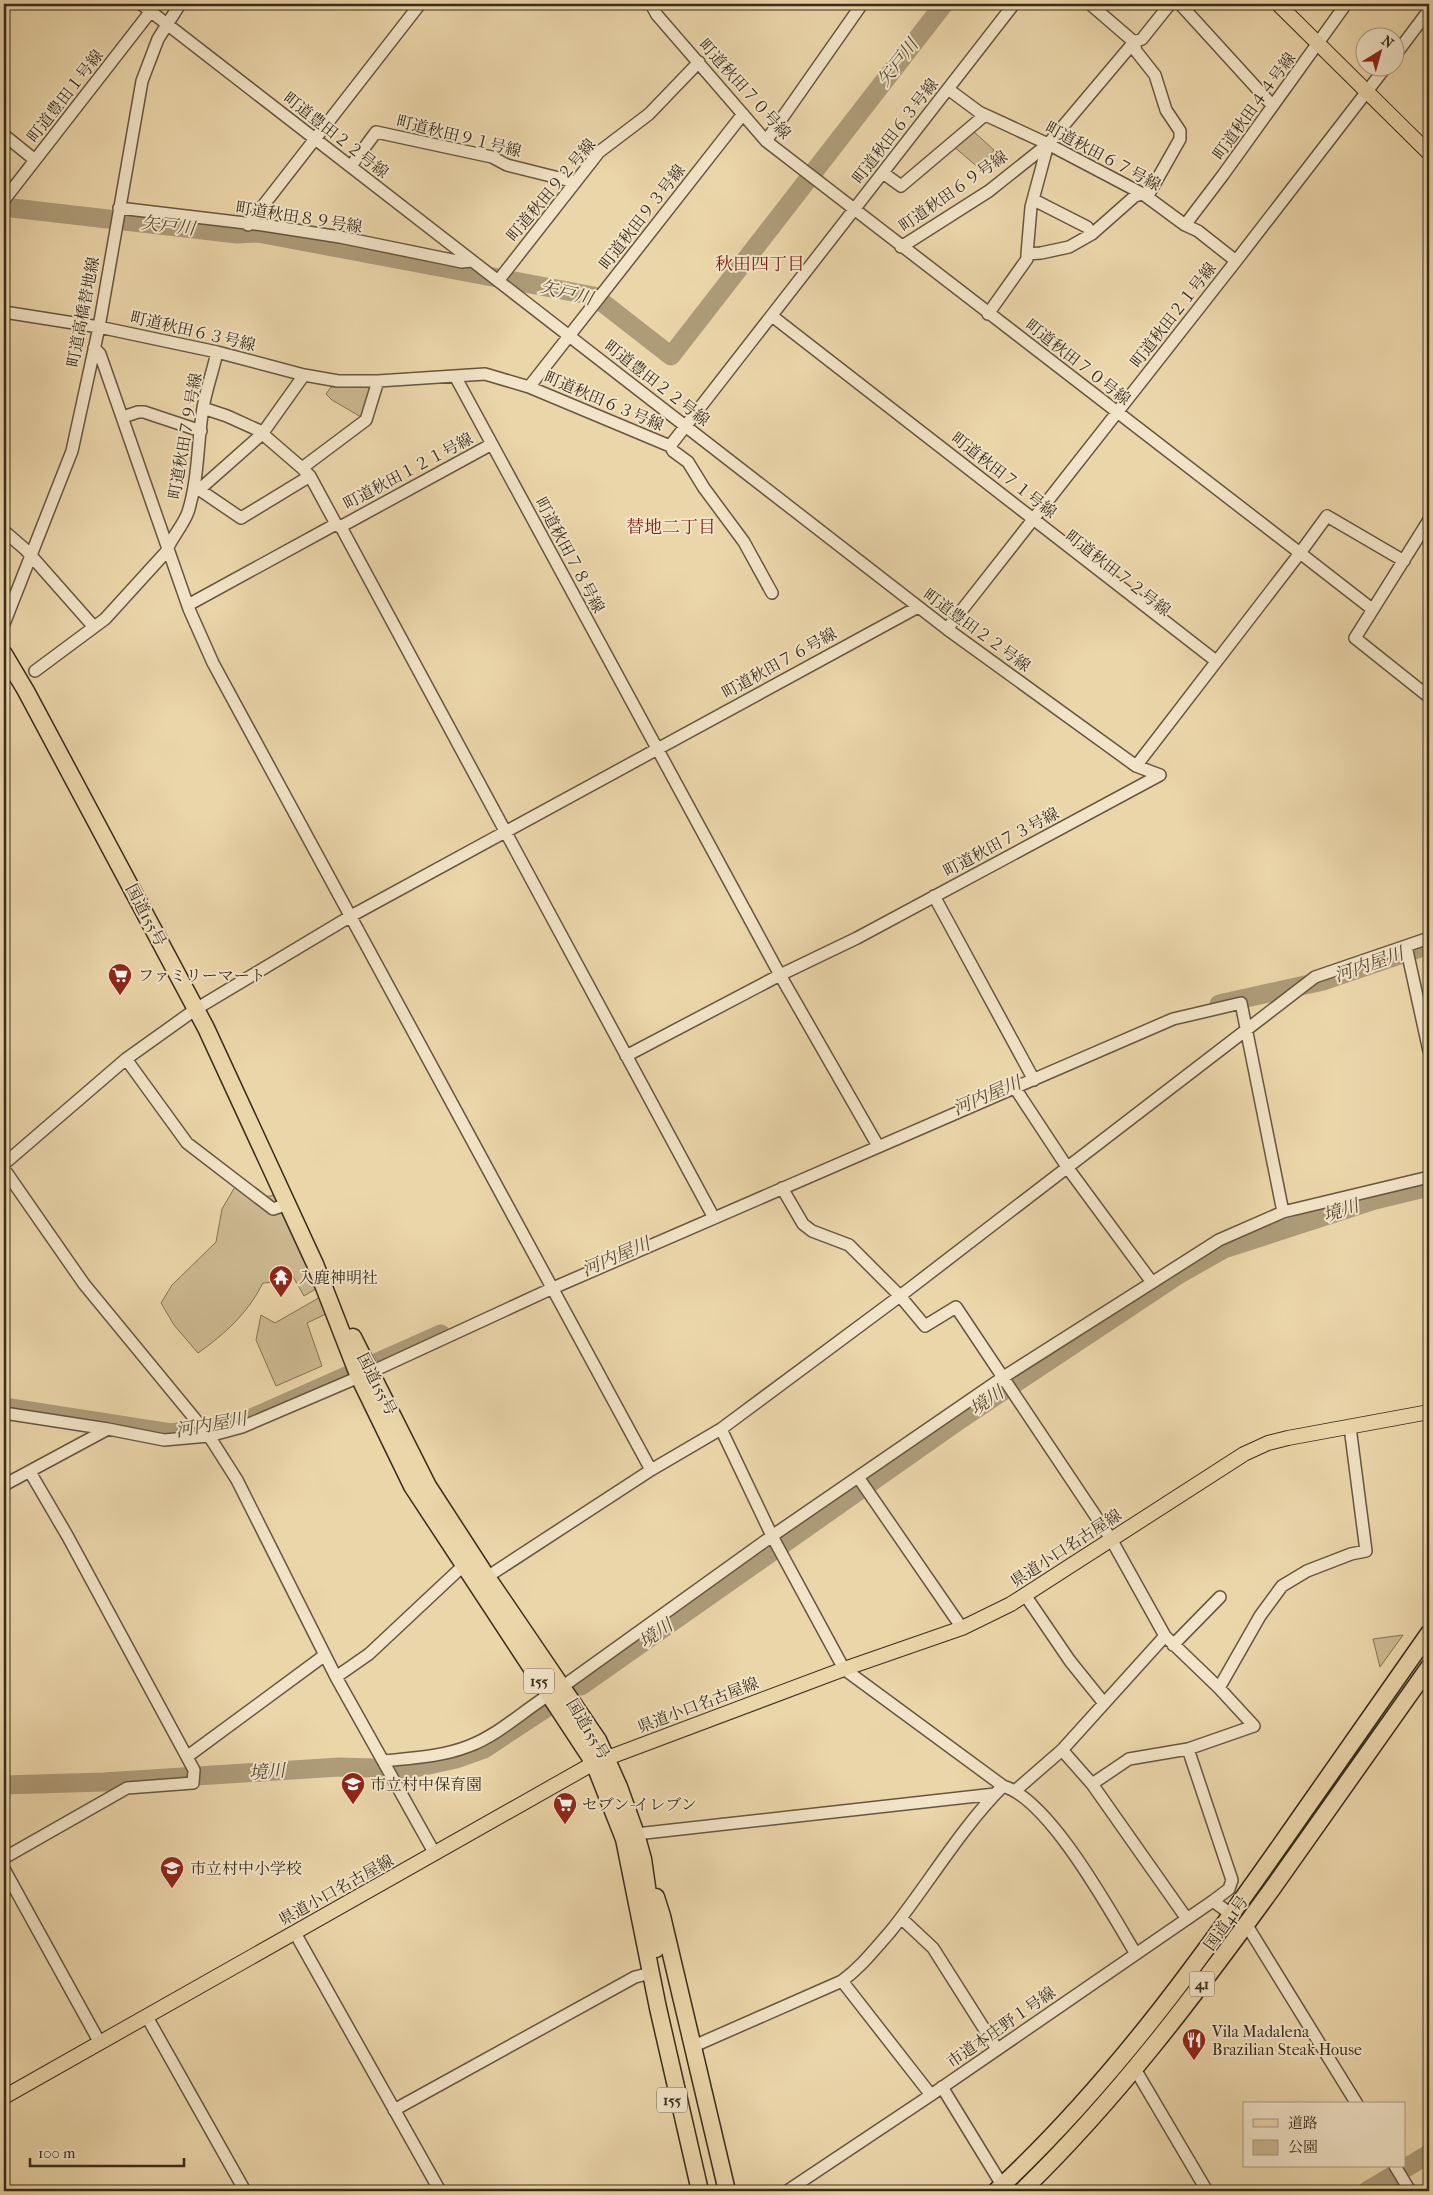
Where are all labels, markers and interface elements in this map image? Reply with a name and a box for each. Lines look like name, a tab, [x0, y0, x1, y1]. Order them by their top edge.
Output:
north arrow	[1356, 28, 1406, 78]
text: N	[1378, 32, 1397, 52]
water label: 矢戸川	[873, 34, 924, 91]
street label: 町道秋田７０号線	[695, 35, 795, 143]
street label: 町道豊田１号線	[23, 46, 107, 146]
street label: 町道秋田４４号線	[1209, 49, 1299, 163]
street label: 町道秋田６３号線	[848, 75, 942, 187]
street label: 町道豊田２２号線	[280, 88, 392, 182]
street label: 町道秋田９１号線	[395, 111, 523, 161]
street label: 町道秋田６７号線	[1042, 118, 1164, 194]
street label: 町道秋田９２号線	[503, 135, 599, 245]
street label: 町道秋田６９号線	[895, 147, 1011, 235]
street label: 町道秋田９３号線	[595, 161, 689, 273]
street label: 町道秋田８９号線	[234, 198, 364, 236]
water label: 矢戸川	[140, 212, 198, 240]
district label: 秋田四丁目	[715, 254, 805, 275]
street label: 町道高橋替地線	[63, 255, 103, 369]
street label: 町道秋田２１号線	[1126, 259, 1220, 371]
water label: 矢戸川	[537, 276, 597, 310]
street label: 町道秋田６３号線	[128, 307, 258, 355]
street label: 町道秋田７０号線	[1022, 315, 1134, 409]
street label: 町道豊田２２号線	[601, 336, 713, 430]
street label: 町道秋田６３号線	[541, 367, 667, 435]
street label: 町道秋田７９号線	[165, 371, 205, 501]
street label: 町道秋田７１号線	[948, 428, 1060, 522]
street label: 町道秋田１２１号線	[340, 429, 476, 513]
street label: 町道秋田７８号線	[532, 494, 608, 616]
district label: 替地二丁目	[626, 517, 716, 538]
street label: 町道秋田７２号線	[1062, 526, 1174, 620]
street label: 町道豊田２２号線	[920, 585, 1034, 675]
street label: 町道秋田７６号線	[718, 624, 840, 702]
street label: 町道秋田７３号線	[940, 804, 1062, 880]
street label: 国道155号	[122, 881, 170, 949]
water label: 河内屋川	[1332, 943, 1408, 987]
supermarket icon: ファミリーマート	[107, 962, 133, 996]
place label: ファミリーマート	[138, 966, 266, 985]
water label: 河内屋川	[950, 1071, 1026, 1120]
water label: 境川	[1321, 1195, 1363, 1227]
water label: 河内屋川	[579, 1232, 655, 1281]
temple icon: 入鹿神明社	[268, 1264, 294, 1298]
place label: 入鹿神明社	[298, 1268, 378, 1287]
street label: 国道155号	[353, 1350, 401, 1418]
water label: 境川	[966, 1381, 1009, 1420]
water label: 河内屋川	[174, 1408, 250, 1442]
street label: 県道小口名古屋線	[1007, 1505, 1125, 1591]
water label: 境川	[635, 1614, 678, 1653]
road number: 155	[524, 1668, 554, 1694]
street label: 県道小口名古屋線	[635, 1673, 761, 1737]
street label: 国道155号	[562, 1695, 614, 1763]
water label: 境川	[248, 1760, 288, 1784]
school or university icon: 市立村中保育園	[340, 1771, 366, 1805]
place label: 市立村中保育園	[370, 1775, 482, 1794]
supermarket icon: セブン-イレブン	[552, 1791, 578, 1825]
place label: セブン-イレブン	[582, 1795, 697, 1814]
street label: 県道小口名古屋線	[275, 1851, 397, 1929]
school or university icon: 市立村中小学校	[159, 1855, 185, 1889]
place label: 市立村中小学校	[190, 1859, 302, 1878]
street label: 国道41号	[1200, 1892, 1252, 1954]
road number: 41	[1190, 1972, 1214, 1996]
street label: 市道本庄野１号線	[943, 1983, 1059, 2071]
place label: Vila Madalena Brazilian Steak House	[1211, 2022, 1362, 2059]
restaurant icon: Vila Madalena Brazilian Steak House	[1181, 2027, 1207, 2061]
road number: 155	[657, 2088, 687, 2112]
legend	[1243, 2102, 1406, 2168]
text: 道路	[1288, 2114, 1318, 2132]
scale bar	[30, 2135, 184, 2167]
text: 公園	[1288, 2138, 1318, 2156]
text: 100 m	[38, 2144, 76, 2162]

